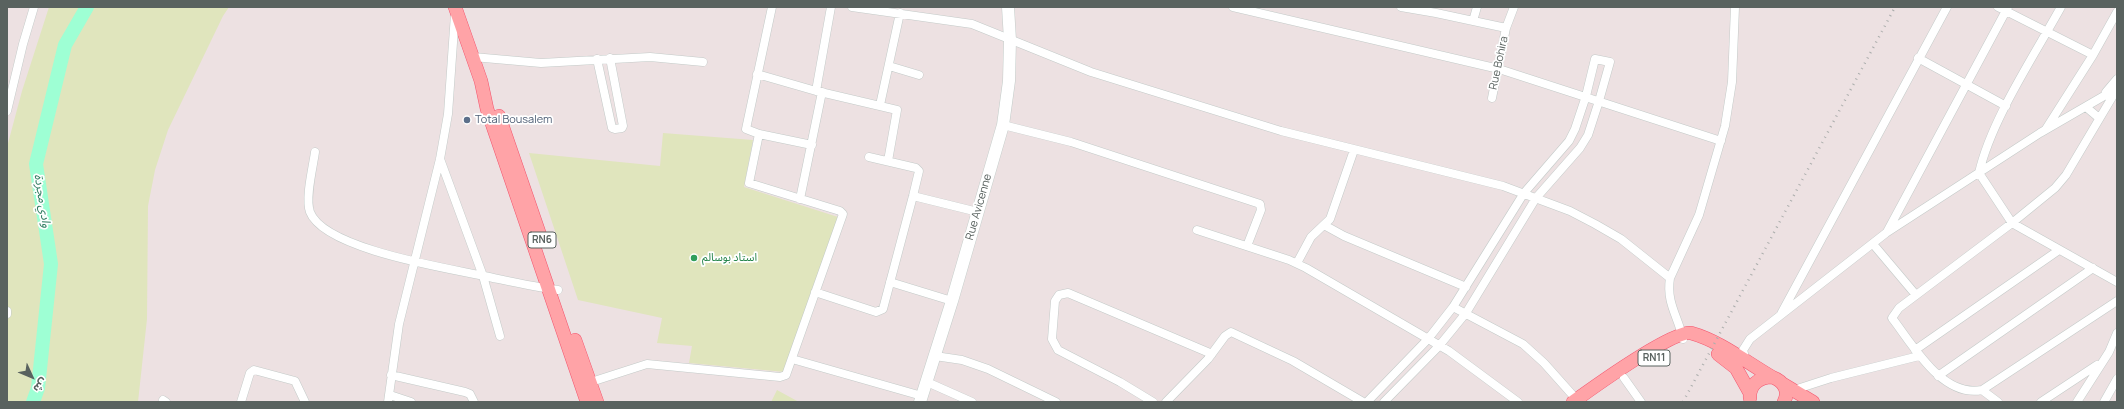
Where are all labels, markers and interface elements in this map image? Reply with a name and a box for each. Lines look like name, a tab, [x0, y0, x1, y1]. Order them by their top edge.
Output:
street label: Rue Bohira	[1487, 35, 1511, 91]
place label: Total Bousalem	[475, 113, 552, 127]
marker: Total Bousalem	[462, 115, 472, 125]
street label: Rue Avicenne	[963, 172, 995, 242]
water label: وادي مجردة	[31, 173, 53, 229]
road number: RN6	[528, 232, 556, 248]
place label: استاد بوسالم	[702, 251, 757, 265]
marker: استاد بوسالم	[689, 253, 699, 263]
road number: RN11	[1638, 350, 1670, 366]
north arrow	[12, 357, 52, 397]
text: ش	[30, 375, 52, 396]

